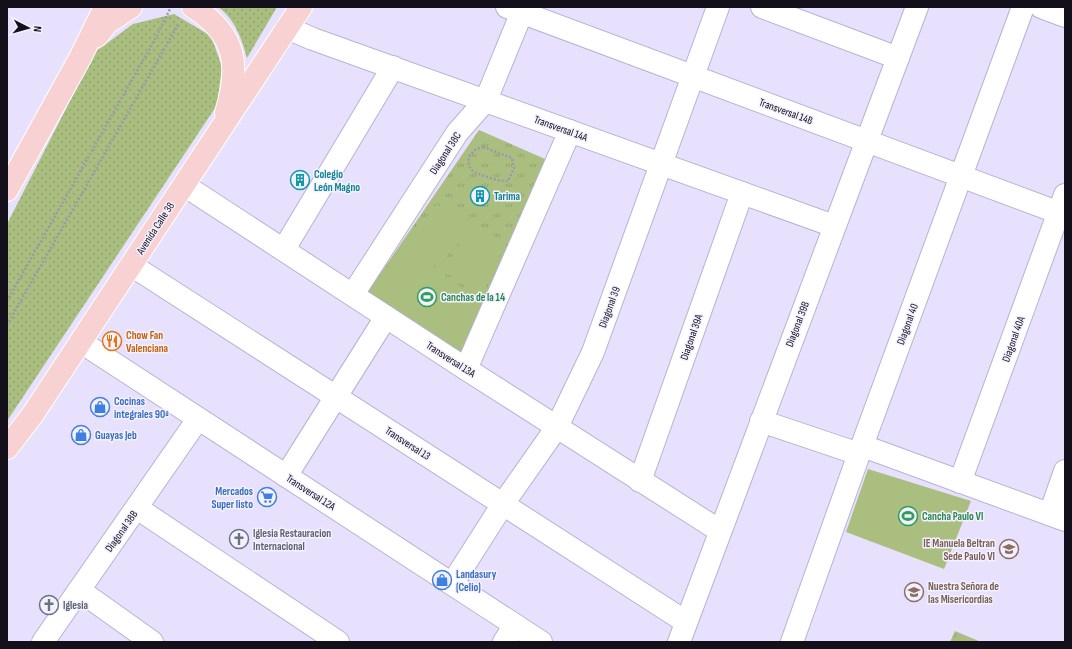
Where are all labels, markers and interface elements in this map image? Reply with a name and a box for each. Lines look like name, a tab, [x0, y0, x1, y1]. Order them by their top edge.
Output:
north arrow	[8, 8, 48, 48]
text: N	[31, 25, 44, 33]
street label: Transversal 14B	[757, 96, 815, 127]
street label: Transversal 14A	[532, 113, 590, 144]
street label: Diagonal 38C	[427, 130, 464, 177]
place label: Colegio León Magno	[314, 168, 360, 194]
building icon: Colegio León Magno	[289, 169, 311, 191]
building icon: Tarima	[469, 185, 491, 207]
place label: Tarima	[494, 190, 521, 203]
street label: Avenida Calle 38	[133, 200, 177, 258]
street label: Diagonal 39	[596, 285, 623, 330]
sports icon: Canchas de la 14	[416, 286, 438, 308]
place label: Canchas de la 14	[441, 291, 505, 304]
street label: Diagonal 39B	[783, 299, 812, 349]
street label: Diagonal 40	[894, 302, 921, 347]
street label: Diagonal 39A	[678, 312, 705, 362]
street label: Diagonal 40A	[999, 314, 1028, 364]
place label: Chow Fan Valenciana	[126, 329, 169, 355]
restaurant icon: Chow Fan Valenciana	[101, 330, 123, 352]
street label: Transversal 13A	[424, 339, 478, 380]
place label: Cocinas integrales 90ª	[114, 395, 169, 421]
shop icon: Cocinas integrales 90ª	[89, 396, 111, 418]
shop icon: Guayas Jeb	[70, 424, 92, 446]
street label: Transversal 13	[383, 424, 433, 463]
place label: Guayas Jeb	[95, 429, 137, 442]
street label: Transversal 12A	[284, 472, 338, 513]
place label: Mercados Super listo	[211, 485, 253, 511]
supermarket icon: Mercados Super listo	[256, 486, 278, 508]
sports icon: Cancha Paulo VI	[897, 505, 919, 527]
street label: Diagonal 38B	[102, 508, 140, 555]
place label: Cancha Paulo VI	[922, 510, 983, 523]
place label: Iglesia Restauracion Internacional	[253, 527, 331, 553]
church icon: Iglesia Restauracion Internacional	[228, 528, 250, 550]
place label: IE Manuela Beltran Sede Paulo VI	[923, 537, 995, 563]
school or university icon: IE Manuela Beltran Sede Paulo VI	[998, 538, 1020, 560]
place label: Landasury (Celio)	[456, 568, 497, 594]
shop icon: Landasury (Celio)	[431, 569, 453, 591]
place label: Nuestra Señora de las Misericordias	[928, 580, 999, 606]
school or university icon: Nuestra Señora de las Misericordias	[903, 581, 925, 603]
church icon: Iglesia	[38, 594, 60, 616]
place label: Iglesia	[63, 599, 88, 612]

